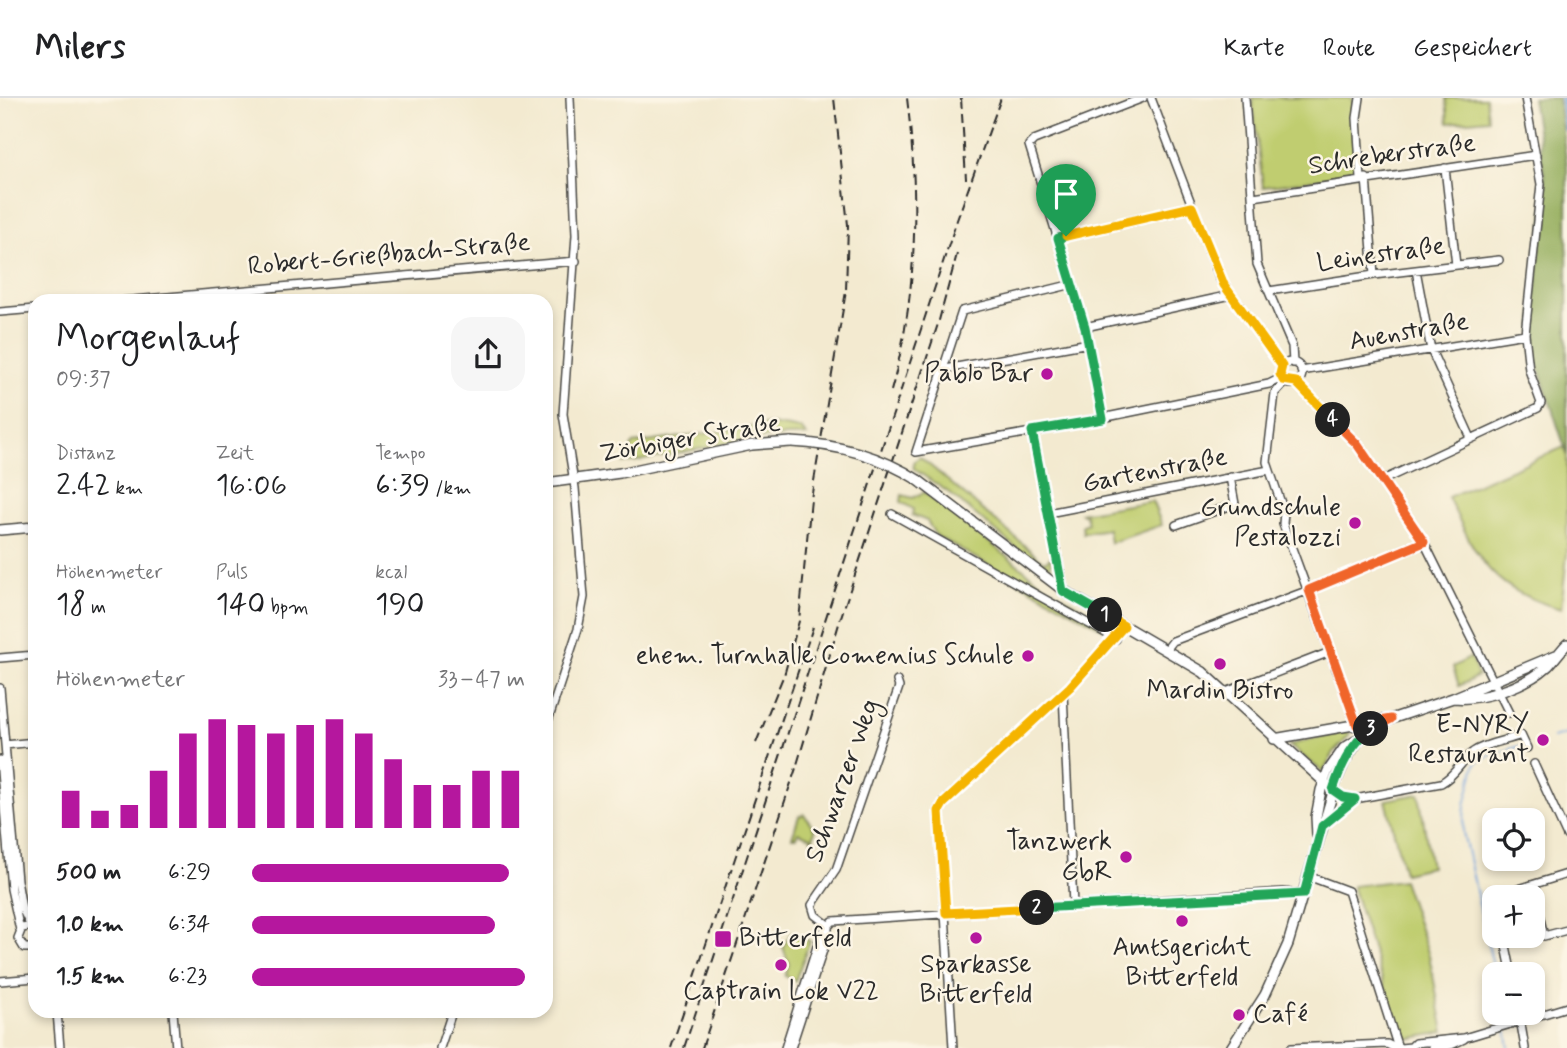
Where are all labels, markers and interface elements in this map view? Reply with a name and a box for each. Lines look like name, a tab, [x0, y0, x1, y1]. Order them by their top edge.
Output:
text: Milers	[35, 26, 125, 70]
text: Karte	[1223, 33, 1285, 64]
text: Route	[1323, 33, 1375, 64]
text: Gespeichert	[1413, 33, 1532, 64]
street label: Schreberstraße	[1306, 126, 1478, 184]
pin	[1036, 164, 1096, 236]
icon: arrive	[1047, 175, 1085, 213]
street label: Robert-Grießbach-Straße	[246, 226, 532, 284]
street label: Leinestraße	[1315, 229, 1448, 281]
street label: Auenstraße	[1347, 305, 1472, 359]
text: Morgenlauf	[56, 314, 240, 363]
button: share	[451, 317, 525, 391]
place label: Pablo Bar	[924, 357, 1033, 391]
text: 09:37	[56, 365, 111, 395]
marker: Pablo Bar	[1039, 366, 1055, 382]
pin: 4	[1316, 402, 1350, 438]
street label: Zörbiger Straße	[597, 406, 784, 474]
text: 4	[1327, 407, 1338, 432]
street label: Gartenstraße	[1080, 440, 1230, 502]
text: Distanz	[56, 441, 116, 466]
text: Zeit	[216, 441, 254, 466]
text: Tempo	[375, 441, 426, 466]
text: 2.42	[56, 466, 110, 505]
text: 16:06	[216, 466, 287, 505]
text: 6:39	[375, 466, 430, 505]
text: km	[110, 476, 143, 501]
text: /km	[430, 476, 471, 501]
place label: Grundschule Pestalozzi	[1200, 491, 1341, 555]
marker: Grundschule Pestalozzi	[1347, 515, 1363, 531]
text: Höhenmeter	[56, 560, 162, 585]
text: Puls	[216, 560, 248, 585]
text: kcal	[375, 560, 407, 585]
text: 18	[56, 585, 86, 624]
text: 140	[216, 585, 265, 624]
text: 190	[375, 585, 425, 624]
text: m	[86, 595, 106, 620]
text: bpm	[265, 595, 309, 620]
pin: 1	[1088, 598, 1122, 632]
text: 1	[1100, 602, 1109, 627]
place label: ehem. Turnhalle Comenius Schule	[636, 639, 1014, 673]
marker: ehem. Turnhalle Comenius Schule	[1020, 648, 1036, 664]
marker: Mardin Bistro	[1212, 656, 1228, 672]
text: Höhenmeter	[56, 665, 185, 695]
text: 33–47 m	[438, 665, 525, 695]
place label: Mardin Bistro	[1146, 674, 1294, 708]
street label: Schwarzer Weg	[798, 695, 890, 868]
place label: E-NYRY Restaurant	[1408, 708, 1529, 772]
pin: 3	[1354, 712, 1388, 746]
text: 3	[1366, 716, 1375, 741]
marker: E-NYRY Restaurant	[1535, 732, 1551, 748]
map controls	[1482, 808, 1545, 1025]
button: locate	[1482, 808, 1545, 871]
place label: Tanzwerk GbR	[1006, 825, 1112, 889]
marker: Tanzwerk GbR	[1118, 849, 1134, 865]
text: 500 m	[56, 858, 121, 888]
text: 6:29	[168, 858, 211, 888]
button: +	[1482, 885, 1545, 948]
pin: 2	[1020, 890, 1054, 926]
text: 2	[1032, 895, 1041, 920]
text: 1.0 km	[56, 910, 124, 940]
text: 6:34	[168, 910, 210, 940]
marker: Amtsgericht Bitterfeld	[1174, 913, 1190, 929]
place label: Bitterfeld	[739, 922, 852, 956]
marker: Bitterfeld	[713, 929, 733, 949]
marker: Sparkasse Bitterfeld	[968, 930, 984, 946]
place label: Amtsgericht Bitterfeld	[1113, 931, 1251, 995]
place label: Sparkasse Bitterfeld	[919, 948, 1033, 1012]
marker: Captrain Lok V22	[773, 957, 789, 973]
text: 1.5 km	[56, 962, 125, 992]
text: 6:23	[168, 962, 207, 992]
button: −	[1482, 962, 1545, 1025]
place label: Captrain Lok V22	[683, 975, 879, 1009]
place label: Café	[1253, 998, 1308, 1032]
marker: Café	[1231, 1007, 1247, 1023]

